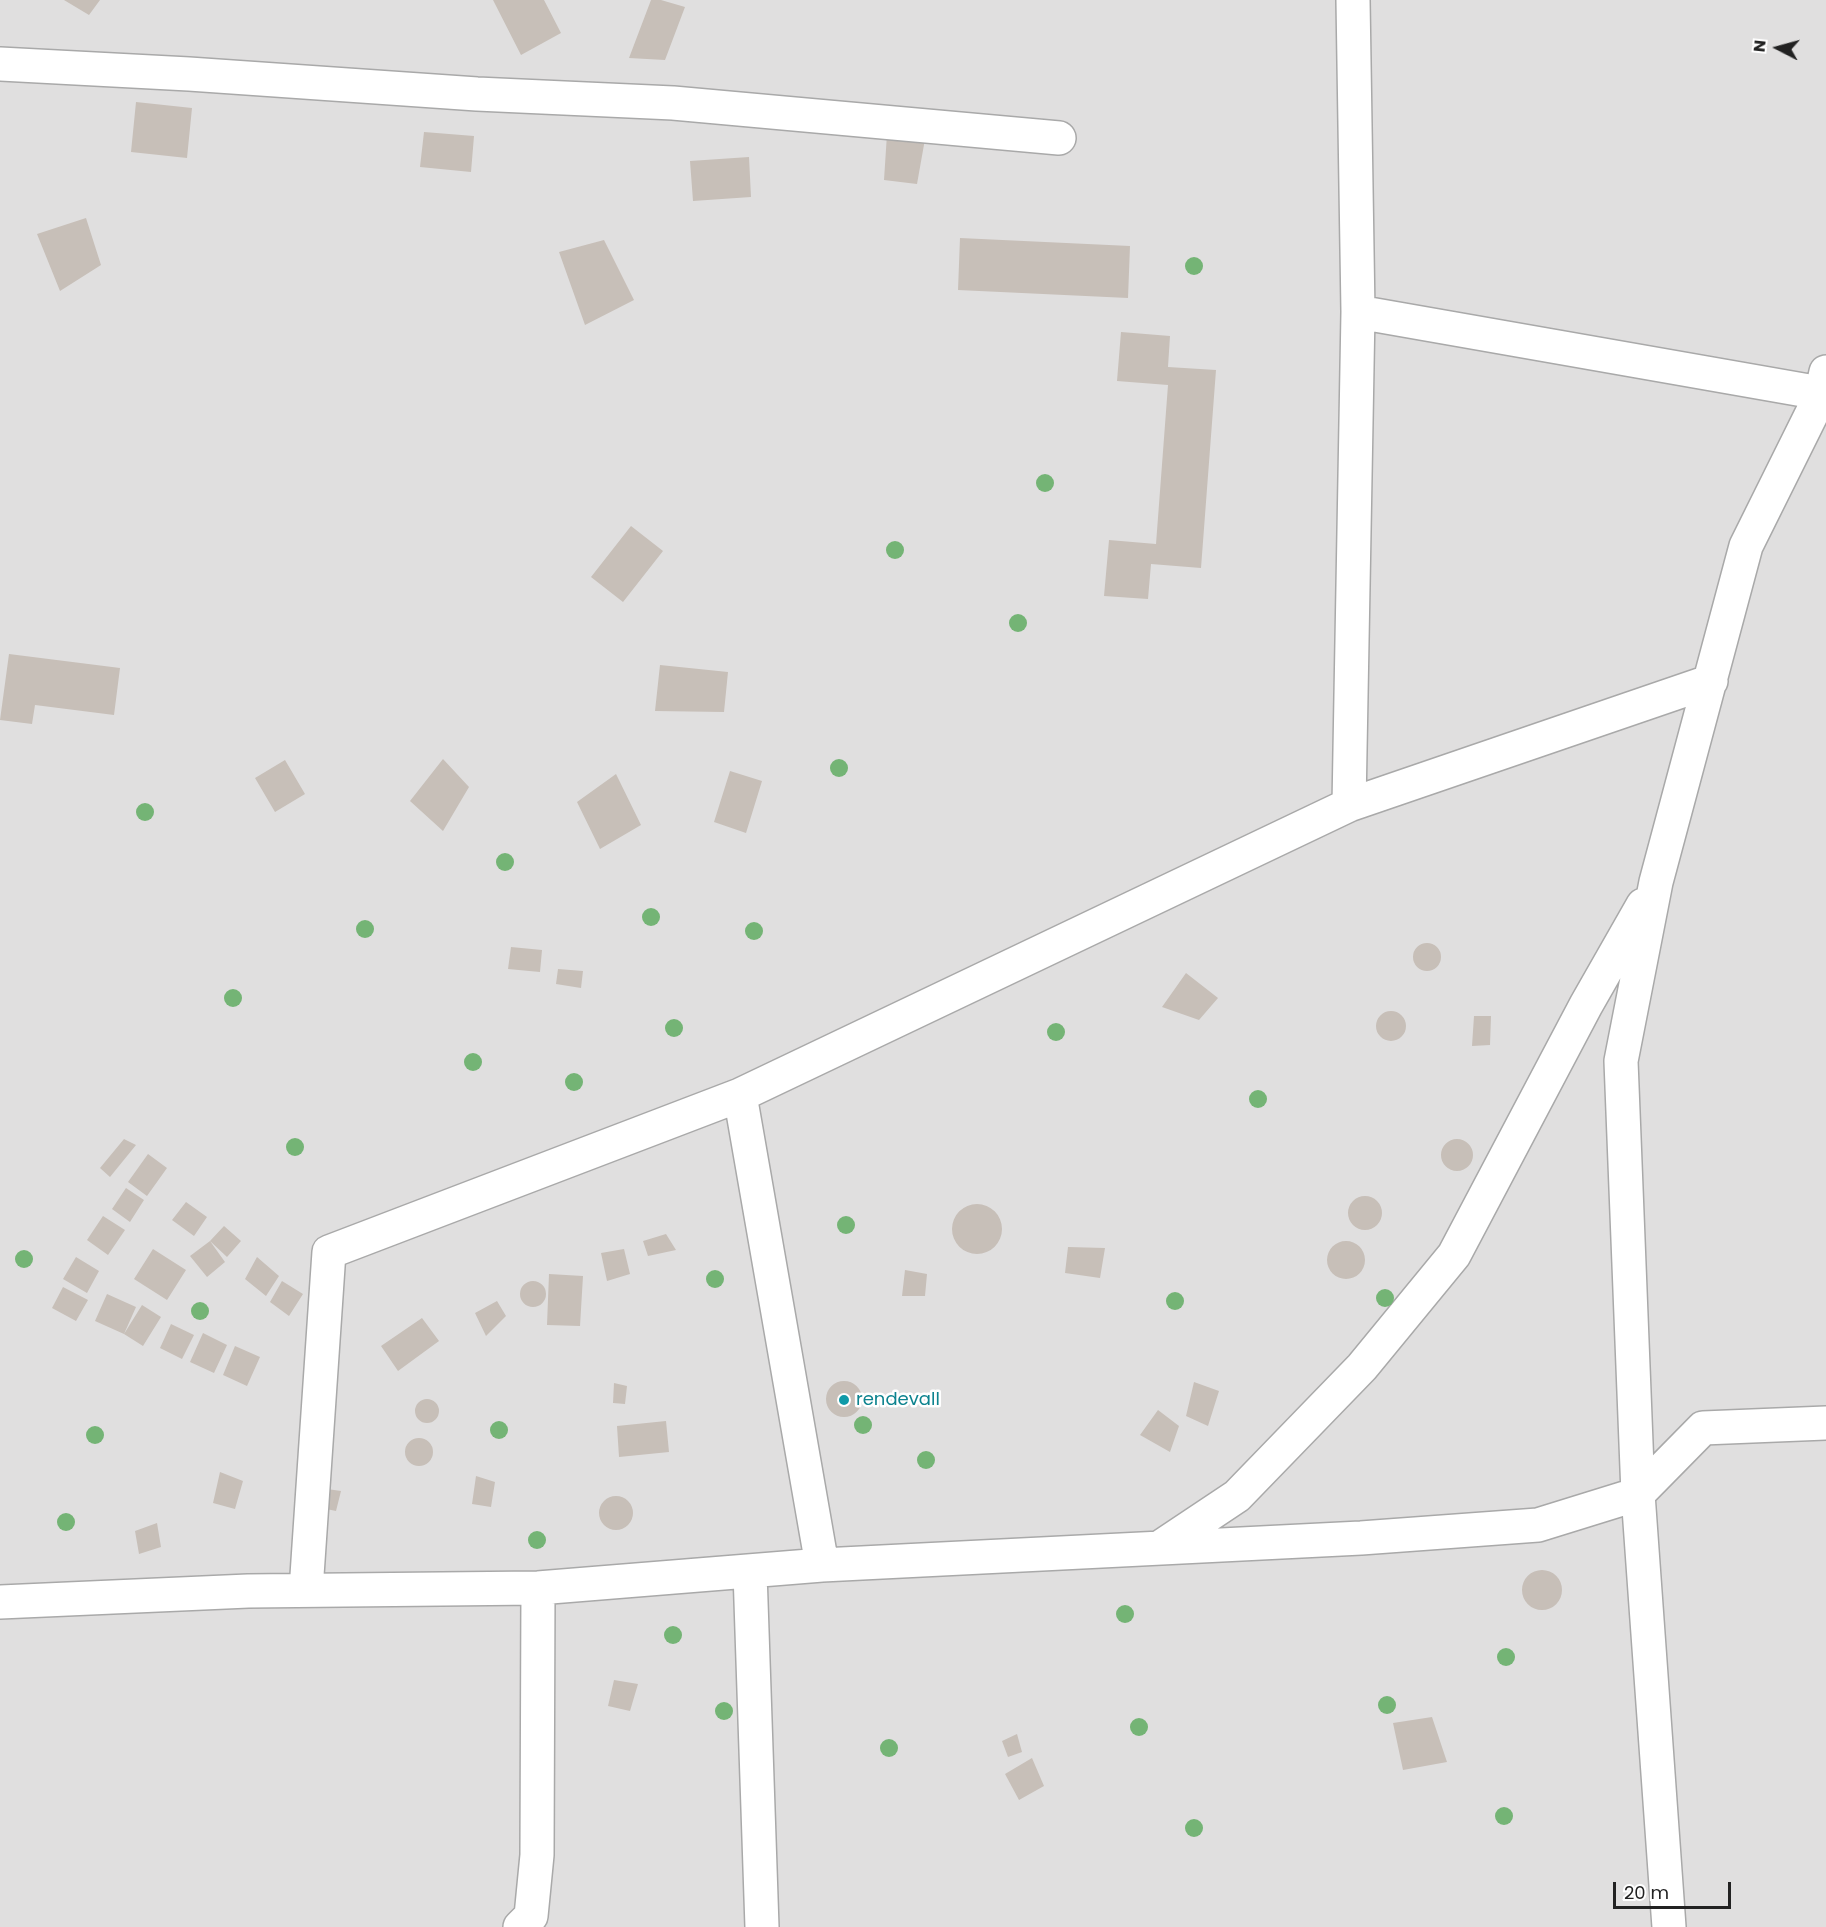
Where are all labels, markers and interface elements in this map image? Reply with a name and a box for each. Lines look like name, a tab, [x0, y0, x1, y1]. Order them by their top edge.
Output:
north arrow	[1748, 18, 1808, 78]
text: N	[1748, 39, 1772, 53]
place label: rendevall	[856, 1389, 940, 1411]
marker: rendevall	[837, 1393, 851, 1407]
scale bar	[1616, 1870, 1734, 1908]
text: 20 m	[1624, 1880, 1669, 1905]

